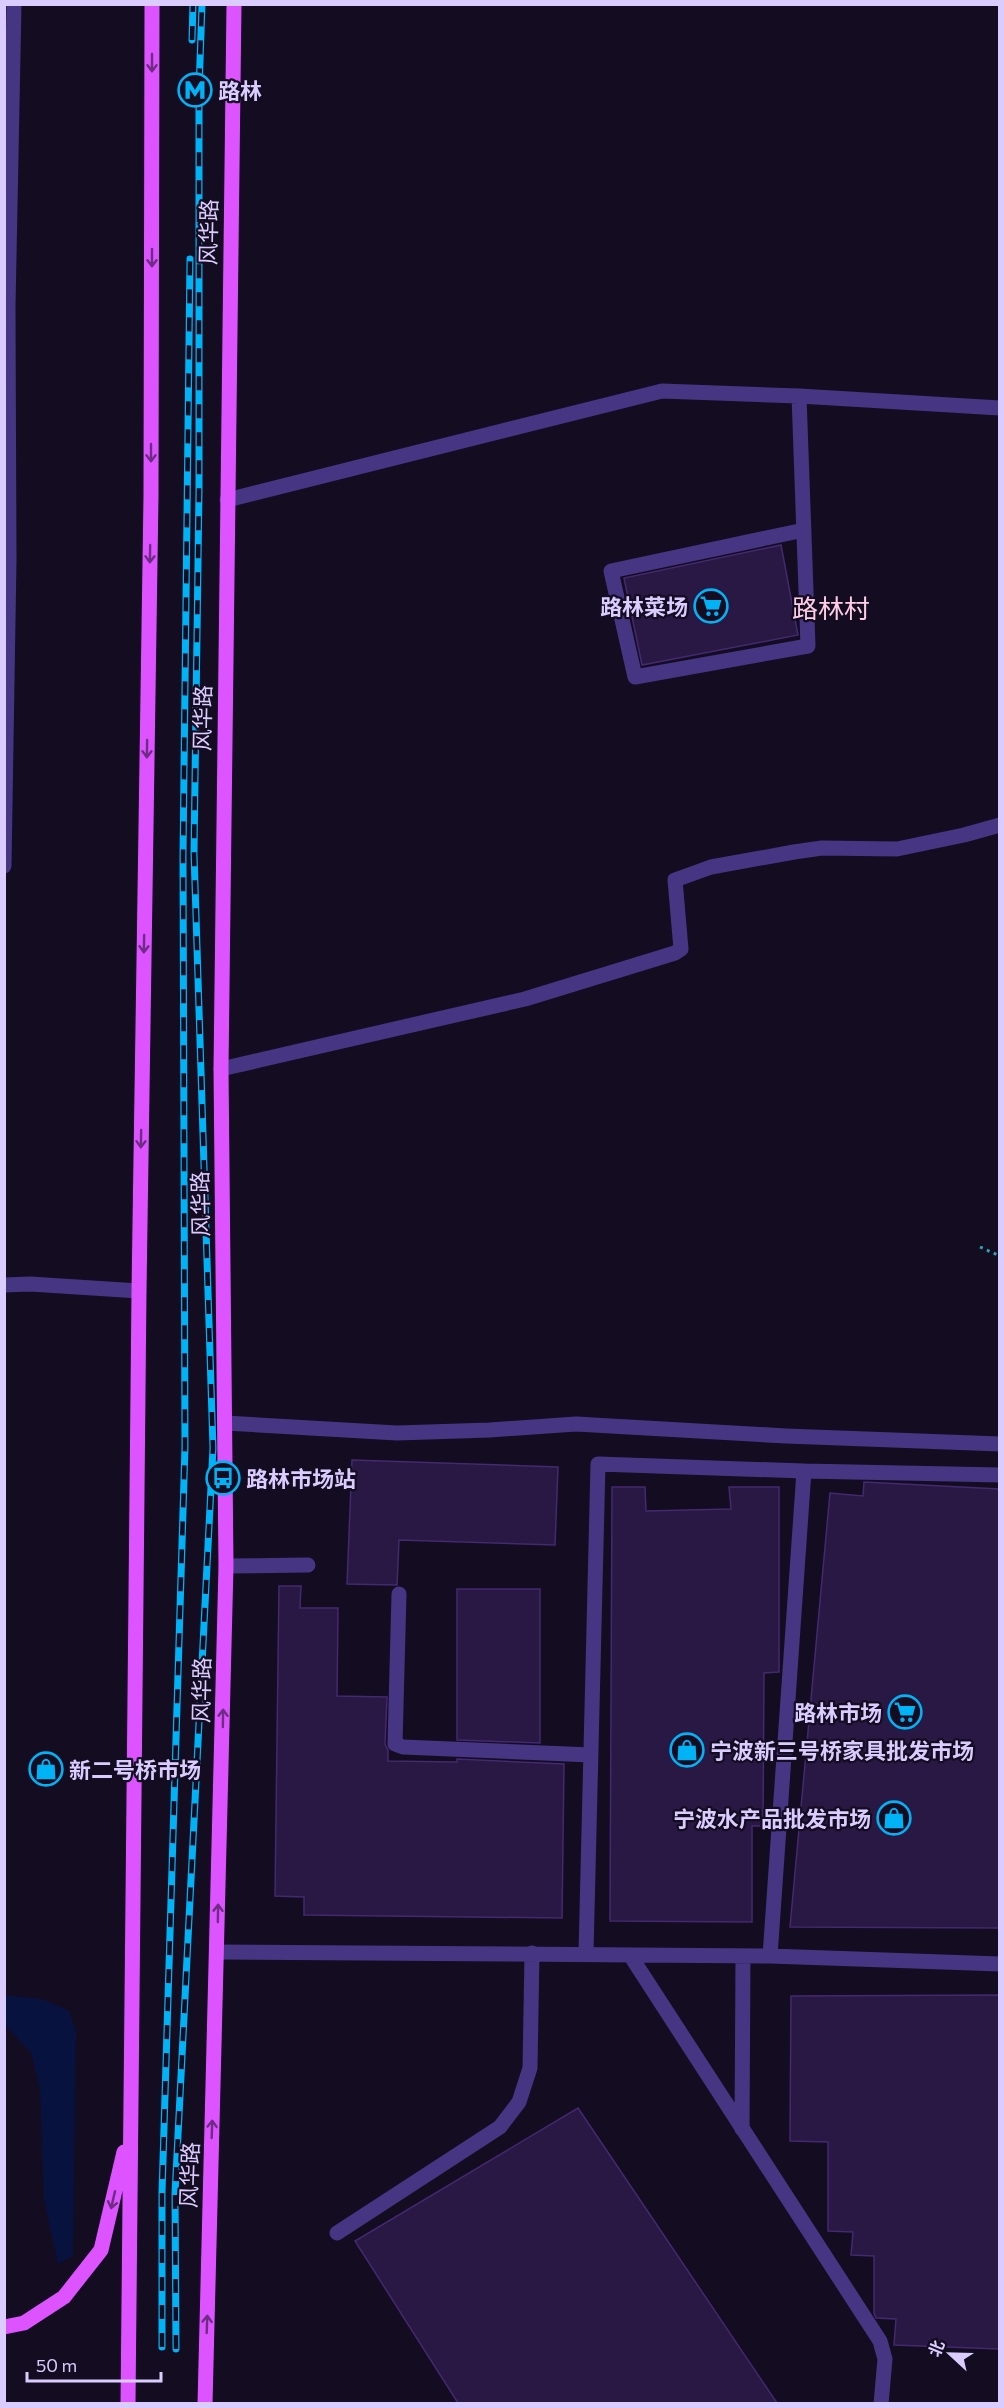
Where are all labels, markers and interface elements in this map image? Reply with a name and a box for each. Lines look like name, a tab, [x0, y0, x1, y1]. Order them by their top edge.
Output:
one-way arrow	[146, 52, 158, 72]
metro station icon: 路林	[177, 72, 213, 108]
place label: 路林	[218, 77, 262, 104]
street label: 风华路	[194, 199, 222, 265]
one-way arrow	[146, 247, 158, 267]
one-way arrow	[145, 442, 157, 462]
one-way arrow	[144, 543, 156, 563]
supermarket icon: 路林菜场	[693, 588, 729, 624]
district label: 路林村	[792, 592, 870, 623]
place label: 路林菜场	[600, 593, 688, 620]
street label: 风华路	[188, 685, 216, 751]
one-way arrow	[141, 738, 153, 758]
one-way arrow	[138, 933, 150, 953]
one-way arrow	[135, 1128, 147, 1148]
street label: 风华路	[186, 1171, 214, 1237]
bus stop icon: 路林市场站	[205, 1460, 241, 1496]
place label: 路林市场站	[246, 1465, 356, 1492]
street label: 风华路	[187, 1657, 215, 1723]
supermarket icon: 路林市场	[887, 1694, 923, 1730]
place label: 路林市场	[794, 1699, 882, 1726]
one-way arrow	[217, 1709, 228, 1729]
shop icon: 宁波新三号桥家具批发市场	[669, 1732, 705, 1768]
place label: 宁波新三号桥家具批发市场	[710, 1737, 974, 1764]
shop icon: 新二号桥市场	[28, 1751, 64, 1787]
place label: 新二号桥市场	[69, 1756, 201, 1783]
shop icon: 宁波水产品批发市场	[876, 1800, 912, 1836]
place label: 宁波水产品批发市场	[673, 1805, 871, 1832]
one-way arrow	[213, 1904, 224, 1924]
one-way arrow	[207, 2120, 218, 2140]
street label: 风华路	[174, 2142, 204, 2208]
one-way arrow	[106, 2190, 118, 2209]
one-way arrow	[201, 2315, 213, 2335]
north arrow	[920, 2324, 980, 2384]
text: 北	[924, 2337, 947, 2359]
scale bar	[27, 2345, 160, 2383]
text: 50 m	[36, 2354, 77, 2376]

